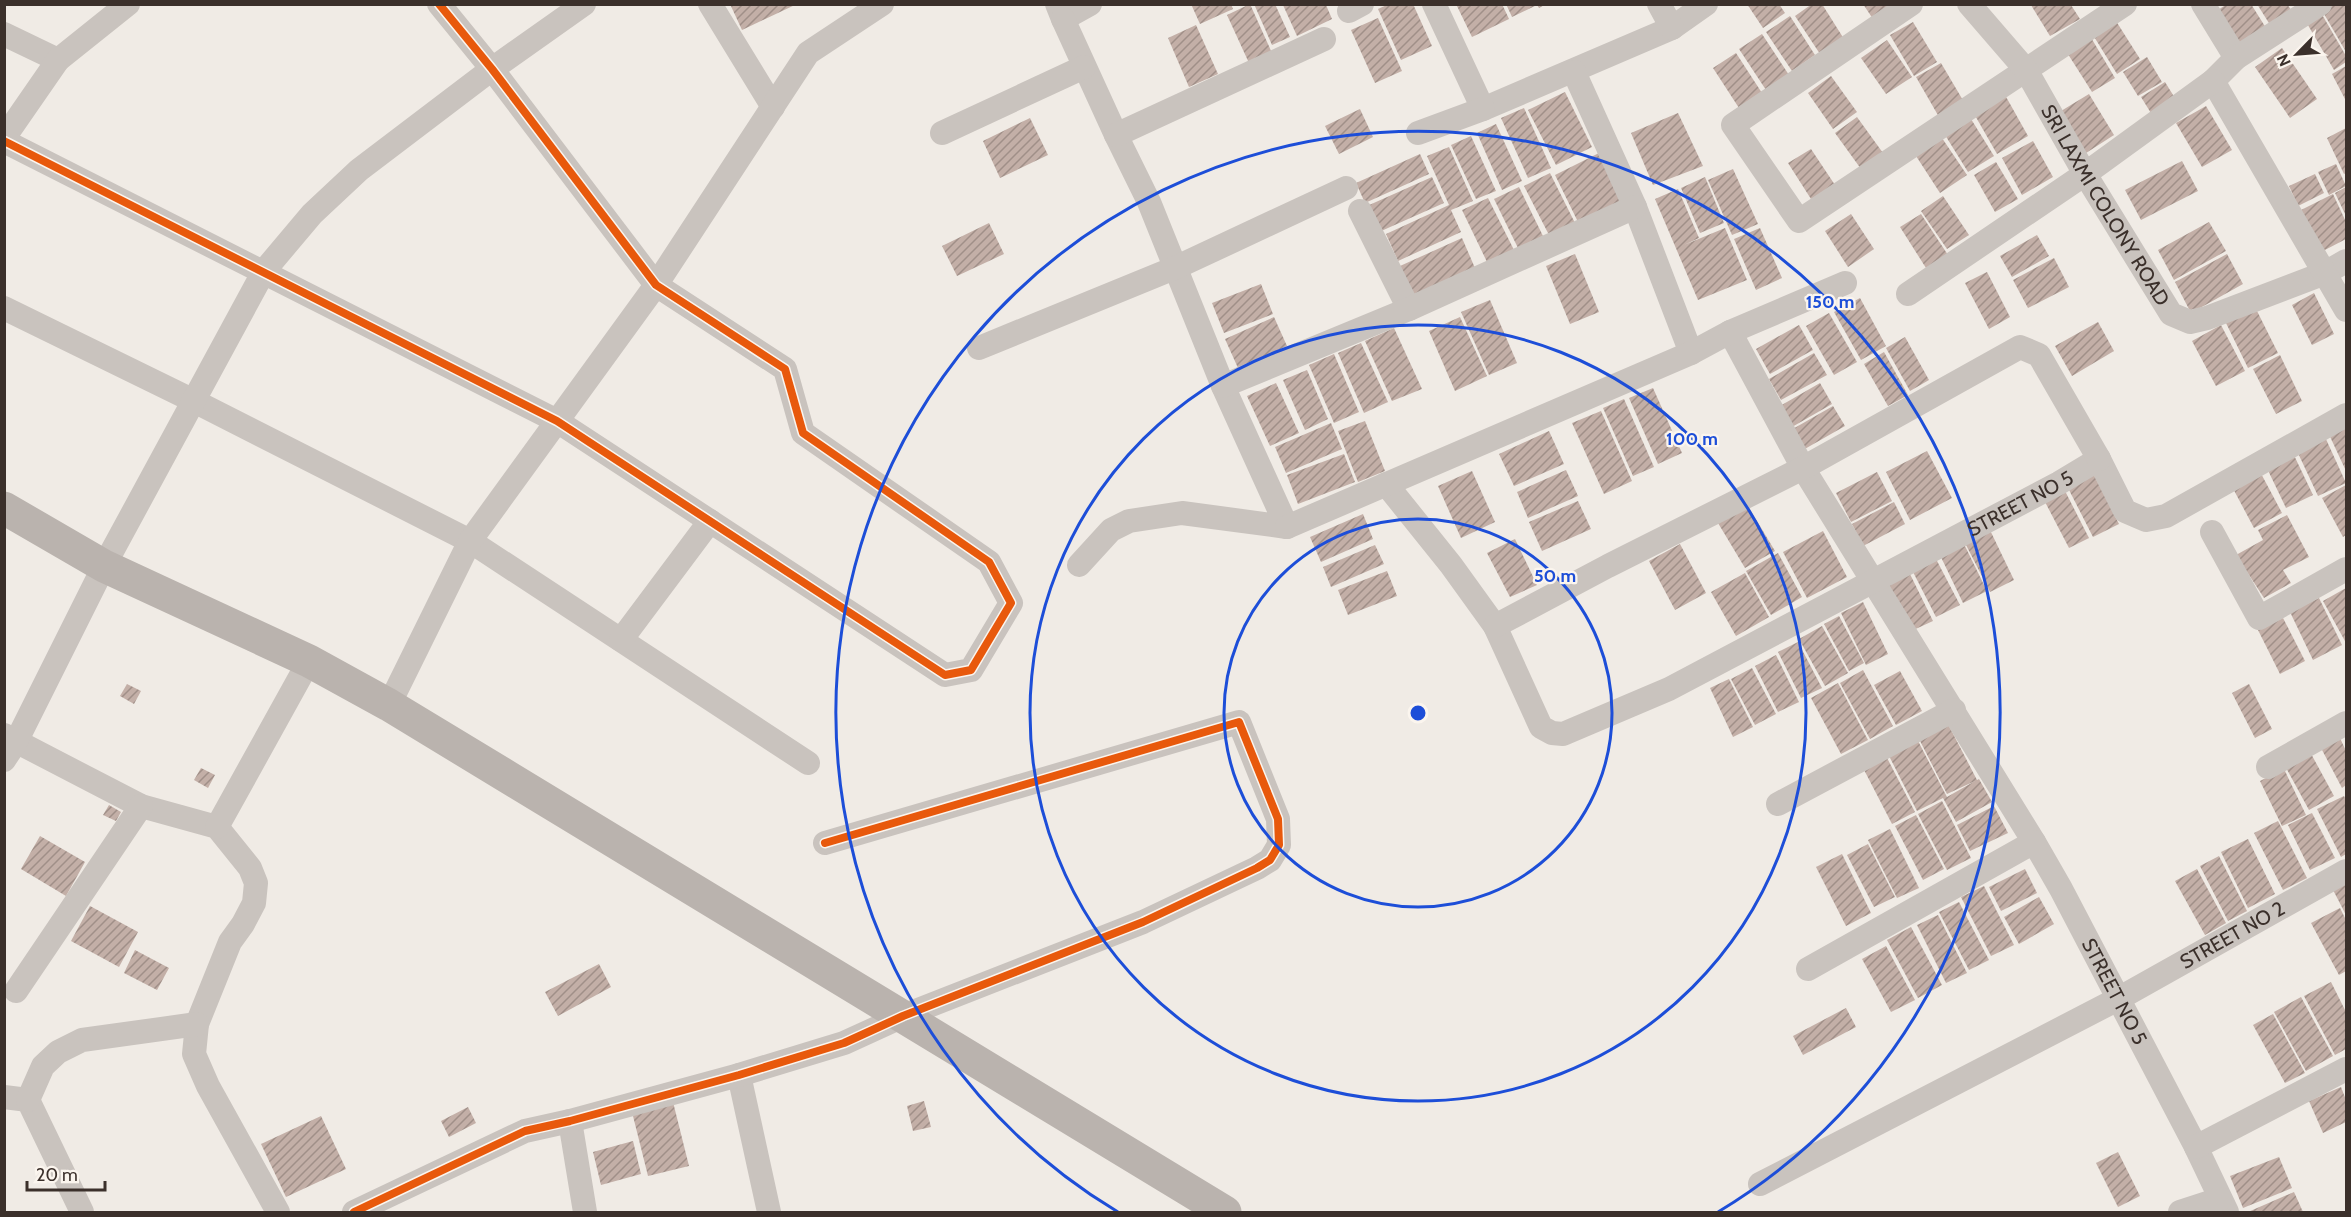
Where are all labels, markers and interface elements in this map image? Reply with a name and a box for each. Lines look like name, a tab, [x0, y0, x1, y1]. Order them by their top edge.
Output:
north arrow	[2267, 24, 2327, 84]
text: N	[2273, 51, 2295, 69]
street label: SRI LAXMI COLONY ROAD	[2036, 101, 2175, 310]
text: 150 m	[1806, 291, 1854, 313]
text: 100 m	[1666, 428, 1718, 450]
street label: STREET NO 5	[1963, 465, 2078, 541]
text: 50 m	[1534, 565, 1576, 587]
centre of rings	[1408, 703, 1428, 723]
street label: STREET NO 2	[2176, 896, 2289, 974]
street label: STREET NO 5	[2077, 934, 2152, 1049]
scale bar	[27, 1154, 105, 1192]
text: 20 m	[36, 1164, 78, 1186]

